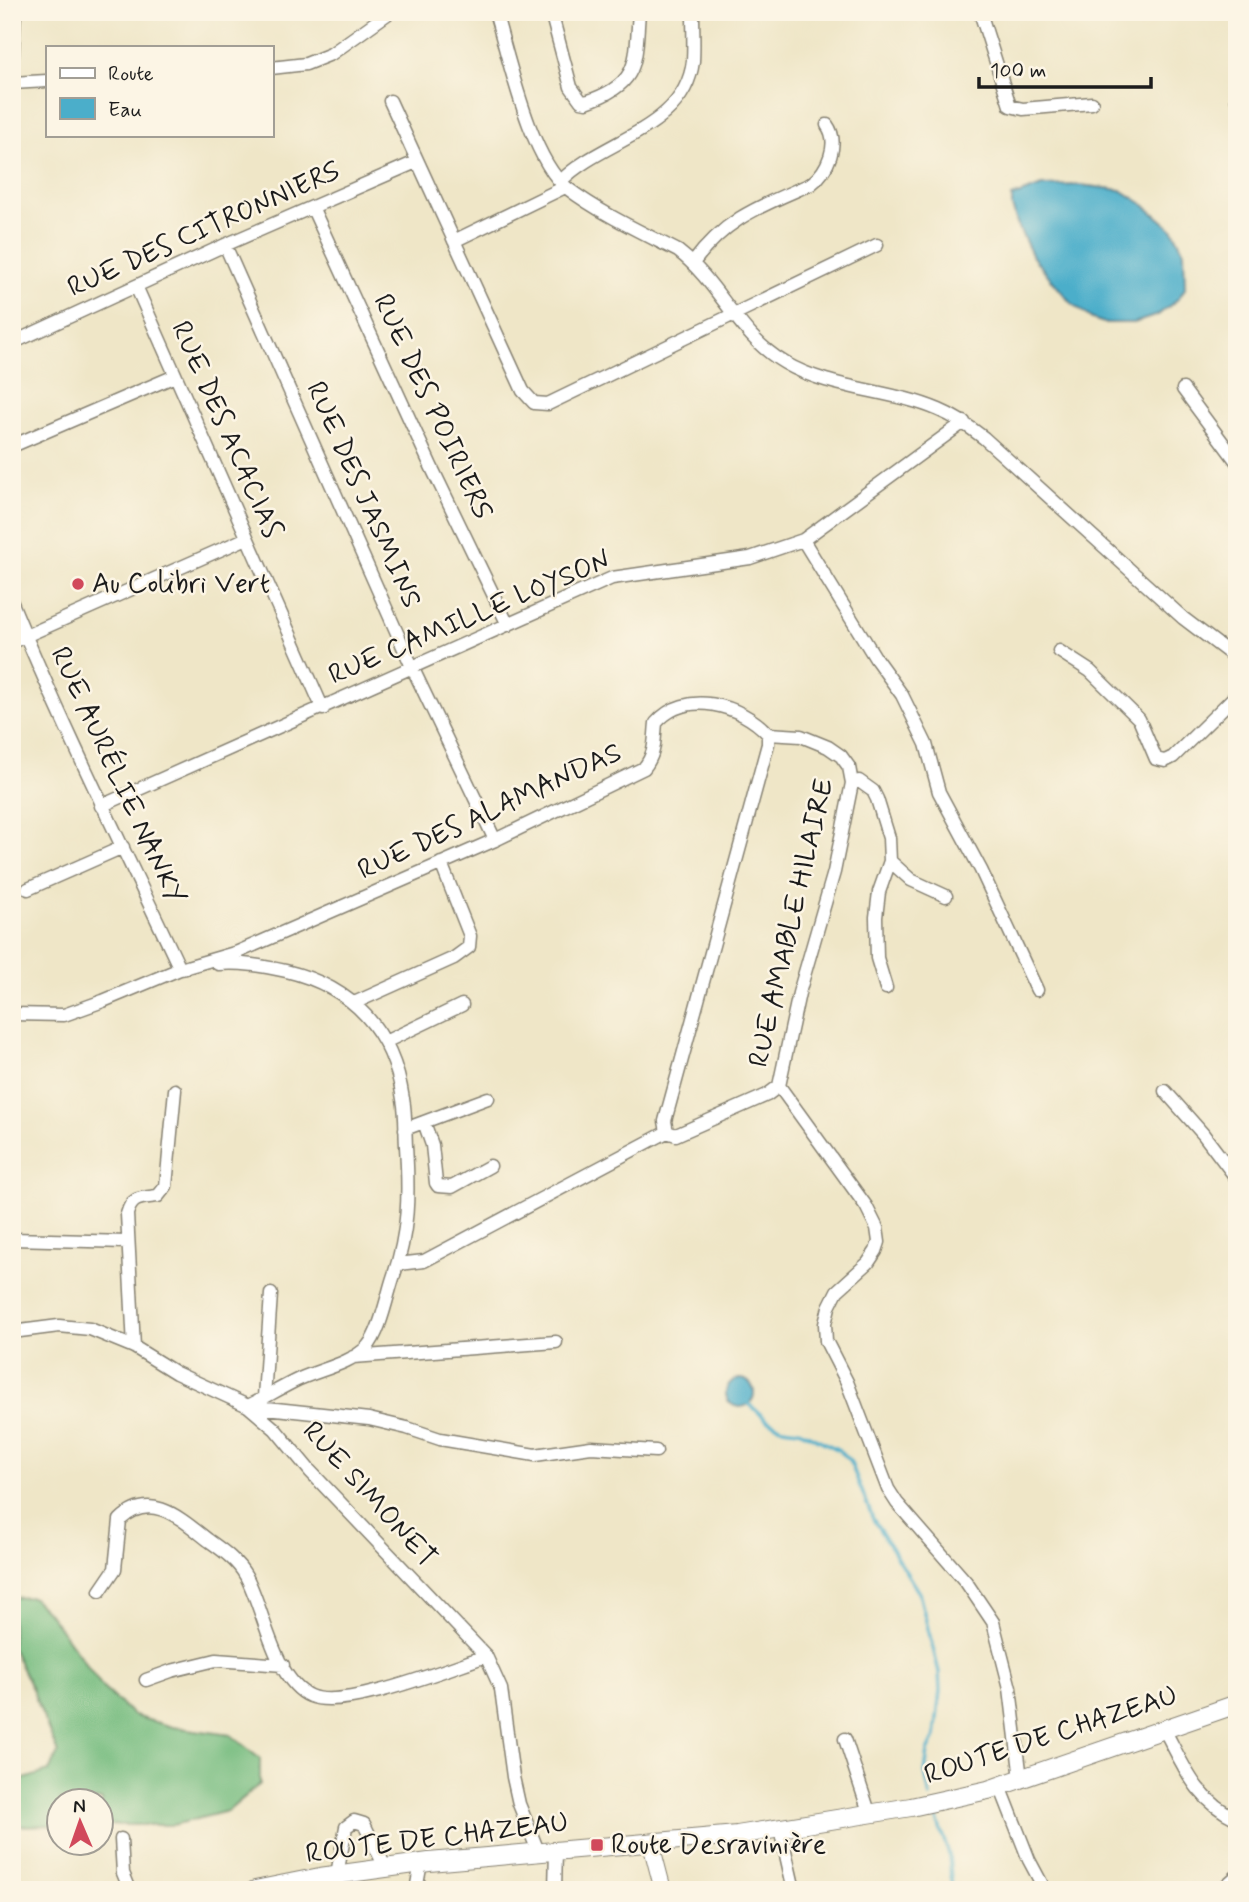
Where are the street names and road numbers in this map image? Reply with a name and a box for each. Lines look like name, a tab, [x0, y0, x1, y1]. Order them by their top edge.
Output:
street label: RUE DES CITRONNIERS	[62, 153, 346, 307]
street label: RUE DES POIRIERS	[364, 288, 501, 526]
street label: RUE DES ACACIAS	[161, 316, 291, 544]
street label: RUE DES JASMINS	[296, 376, 430, 614]
street label: RUE CAMILLE LOYSON	[323, 542, 617, 694]
street label: RUE AURÉLIE NANKY	[41, 640, 195, 911]
street label: RUE DES ALAMANDAS	[352, 735, 628, 889]
street label: RUE AMABLE HILAIRE	[741, 775, 843, 1071]
street label: RUE SIMONET	[293, 1414, 445, 1576]
street label: ROUTE DE CHAZEAU	[920, 1678, 1182, 1794]
street label: ROUTE DE CHAZEAU	[304, 1805, 570, 1873]

